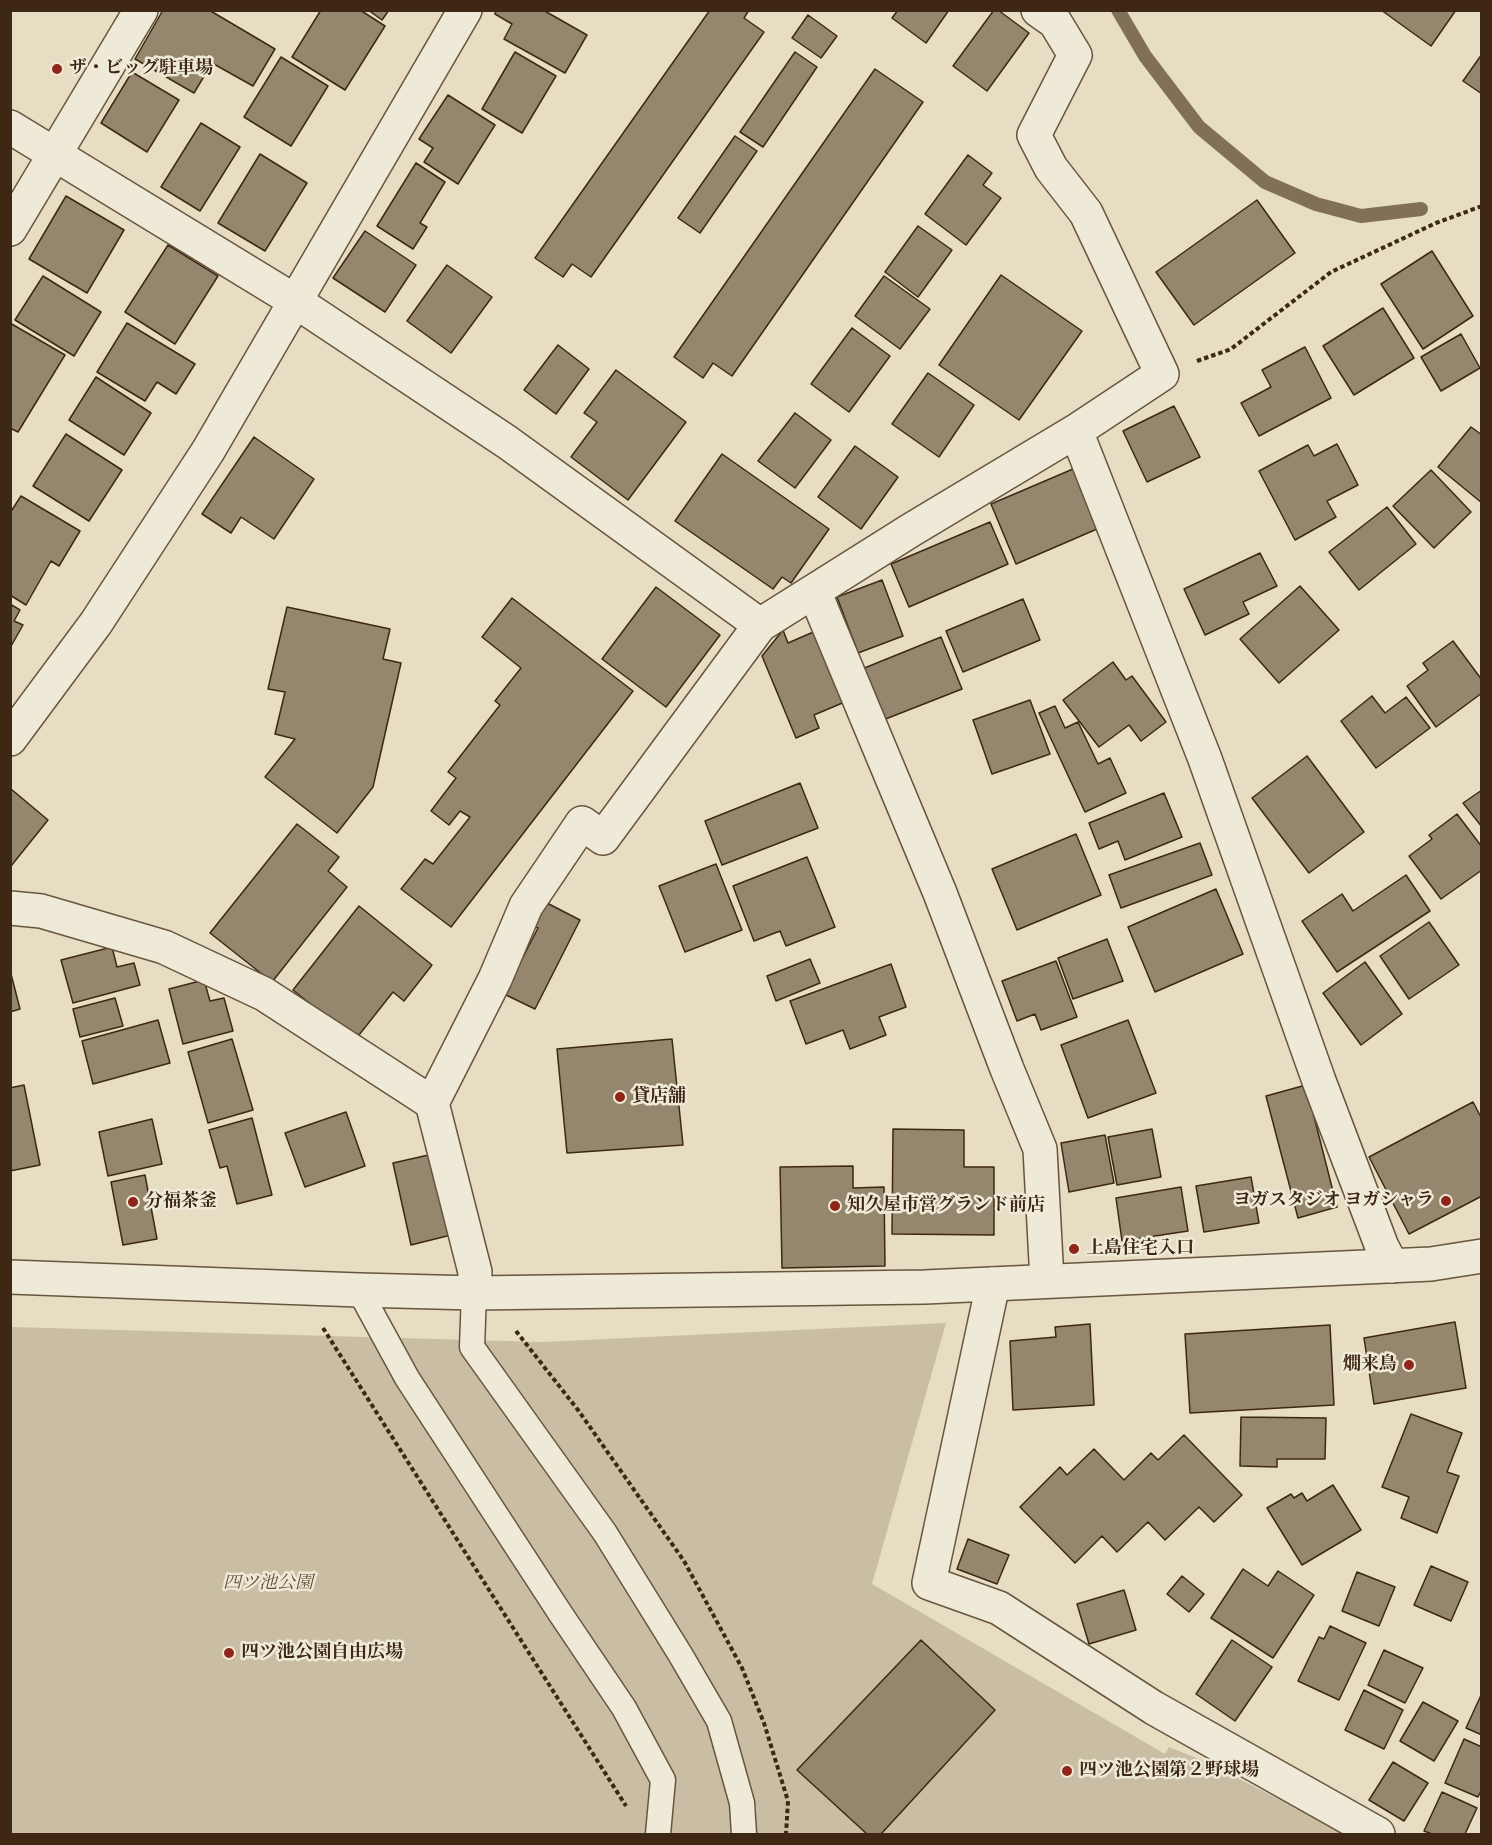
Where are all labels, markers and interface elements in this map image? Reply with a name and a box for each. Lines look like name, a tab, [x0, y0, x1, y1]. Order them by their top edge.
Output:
place label: ザ・ビッグ駐車場	[69, 58, 213, 80]
marker: ザ・ビッグ駐車場	[50, 62, 64, 76]
place label: 貸店舗	[632, 1086, 686, 1108]
marker: 貸店舗	[613, 1090, 627, 1104]
place label: ヨガスタジオ ヨガシャラ	[1233, 1190, 1434, 1212]
place label: 分福茶釜	[145, 1191, 217, 1213]
marker: ヨガスタジオ ヨガシャラ	[1439, 1194, 1453, 1208]
marker: 分福茶釜	[126, 1195, 140, 1209]
place label: 知久屋市営グランド前店	[847, 1195, 1045, 1217]
marker: 知久屋市営グランド前店	[828, 1199, 842, 1213]
place label: 上島住宅入口	[1086, 1238, 1194, 1260]
marker: 上島住宅入口	[1067, 1242, 1081, 1256]
place label: 燗来鳥	[1343, 1354, 1397, 1376]
marker: 燗来鳥	[1402, 1358, 1416, 1372]
park label: 四ツ池公園	[223, 1573, 313, 1595]
place label: 四ツ池公園自由広場	[241, 1642, 403, 1664]
marker: 四ツ池公園自由広場	[222, 1646, 236, 1660]
place label: 四ツ池公園第２野球場	[1079, 1760, 1259, 1782]
marker: 四ツ池公園第２野球場	[1060, 1764, 1074, 1778]

